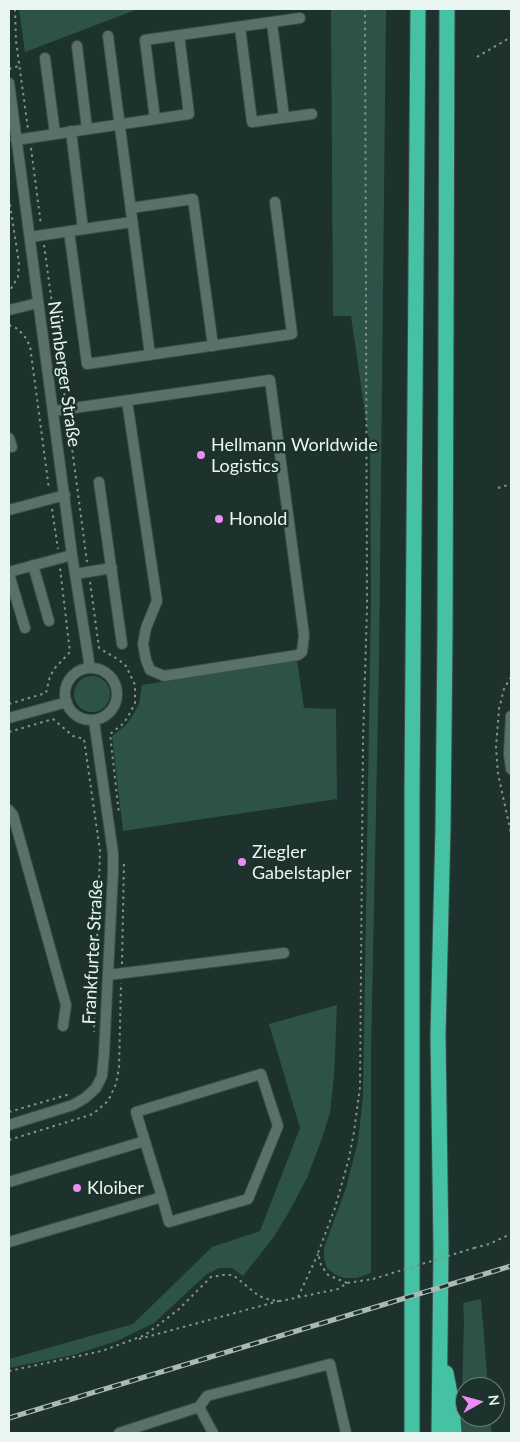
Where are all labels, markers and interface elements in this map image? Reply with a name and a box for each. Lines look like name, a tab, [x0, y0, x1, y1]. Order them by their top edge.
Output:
street label: Nürnberger Straße	[43, 300, 85, 448]
place label: Hellmann Worldwide Logistics	[211, 434, 378, 476]
marker: Hellmann Worldwide Logistics	[195, 449, 207, 461]
place label: Honold	[229, 508, 287, 530]
marker: Honold	[213, 513, 225, 525]
place label: Ziegler Gabelstapler	[252, 841, 351, 884]
marker: Ziegler Gabelstapler	[236, 856, 248, 868]
street label: Frankfurter Straße	[78, 879, 108, 1025]
place label: Kloiber	[87, 1177, 144, 1199]
marker: Kloiber	[71, 1182, 83, 1194]
north arrow	[455, 1377, 505, 1427]
text: N	[485, 1394, 503, 1407]

